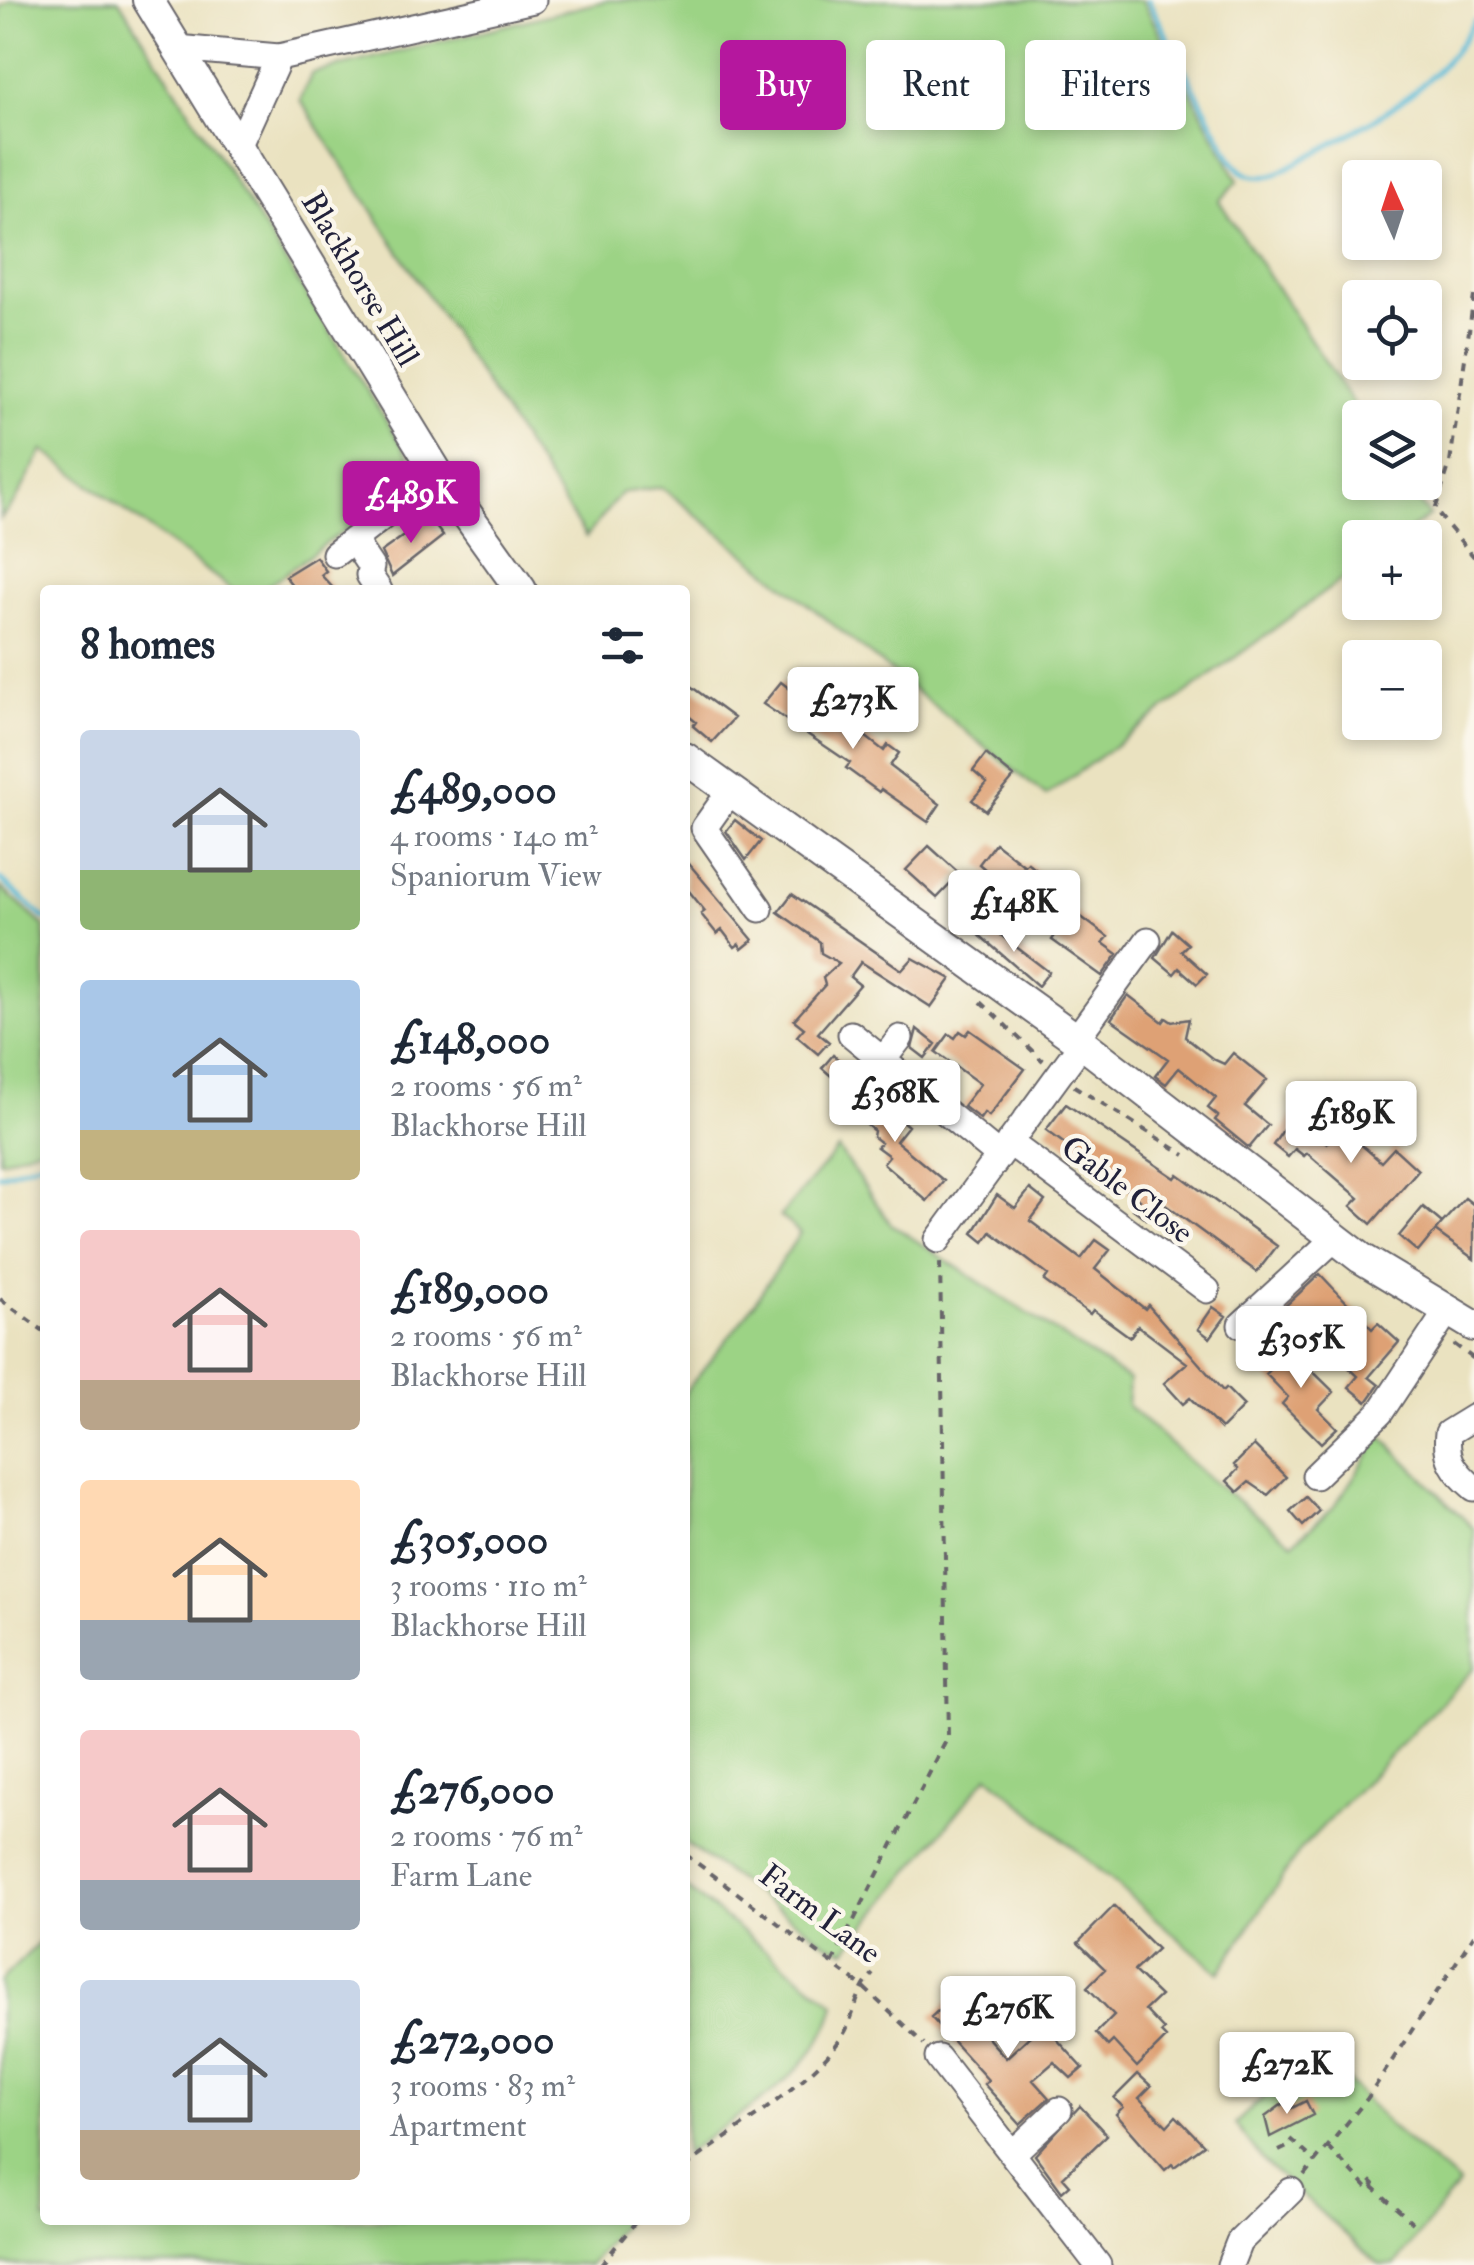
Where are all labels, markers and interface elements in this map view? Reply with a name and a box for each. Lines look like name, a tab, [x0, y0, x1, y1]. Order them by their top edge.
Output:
chip: Buy	[720, 40, 846, 130]
chip: Rent	[866, 40, 1005, 130]
chip: Filters	[1025, 40, 1186, 130]
north arrow	[1342, 160, 1442, 260]
map controls	[1342, 160, 1442, 740]
street label: Blackhorse Hill	[292, 184, 428, 374]
button: locate	[1342, 280, 1442, 380]
button: layers	[1342, 400, 1442, 500]
pin: £489K	[341, 461, 481, 546]
text: £489K	[365, 473, 457, 513]
button: +	[1342, 520, 1442, 620]
icon: filters	[595, 618, 650, 673]
text: 8 homes	[80, 619, 215, 671]
button: −	[1342, 640, 1442, 740]
pin: £273K	[783, 667, 923, 752]
text: £273K	[810, 679, 897, 719]
text: £489,000	[390, 764, 557, 816]
icon: home	[160, 770, 280, 890]
text: 4 rooms · 140 m²	[390, 816, 598, 856]
text: Spaniorum View	[390, 856, 601, 896]
pin: £148K	[944, 870, 1084, 955]
text: £148K	[970, 882, 1058, 922]
text: £148,000	[390, 1014, 550, 1066]
icon: home	[160, 1020, 280, 1140]
pin: £368K	[825, 1060, 965, 1145]
text: 2 rooms · 56 m²	[390, 1066, 582, 1106]
text: £368K	[851, 1072, 939, 1112]
pin: £189K	[1281, 1081, 1421, 1166]
text: £189K	[1308, 1093, 1394, 1133]
text: Blackhorse Hill	[390, 1106, 587, 1146]
street label: Gable Close	[1053, 1127, 1201, 1253]
text: £189,000	[390, 1264, 549, 1316]
icon: home	[160, 1270, 280, 1390]
pin: £305K	[1231, 1306, 1371, 1391]
text: 2 rooms · 56 m²	[390, 1316, 582, 1356]
text: £305K	[1258, 1318, 1344, 1358]
text: Blackhorse Hill	[390, 1356, 587, 1396]
text: £305,000	[390, 1514, 548, 1566]
icon: home	[160, 1520, 280, 1640]
text: 3 rooms · 110 m²	[390, 1566, 587, 1606]
text: Blackhorse Hill	[390, 1606, 587, 1646]
text: £276,000	[390, 1764, 554, 1816]
icon: home	[160, 1770, 280, 1890]
text: 2 rooms · 76 m²	[390, 1816, 583, 1856]
street label: Farm Lane	[751, 1855, 889, 1973]
text: Farm Lane	[390, 1856, 532, 1896]
pin: £276K	[938, 1976, 1078, 2061]
text: £276K	[963, 1988, 1053, 2028]
text: £272,000	[390, 2014, 555, 2066]
icon: home	[160, 2020, 280, 2140]
pin: £272K	[1217, 2032, 1357, 2117]
text: £272K	[1242, 2044, 1332, 2084]
text: 3 rooms · 83 m²	[390, 2066, 575, 2106]
text: Apartment	[390, 2106, 527, 2146]

